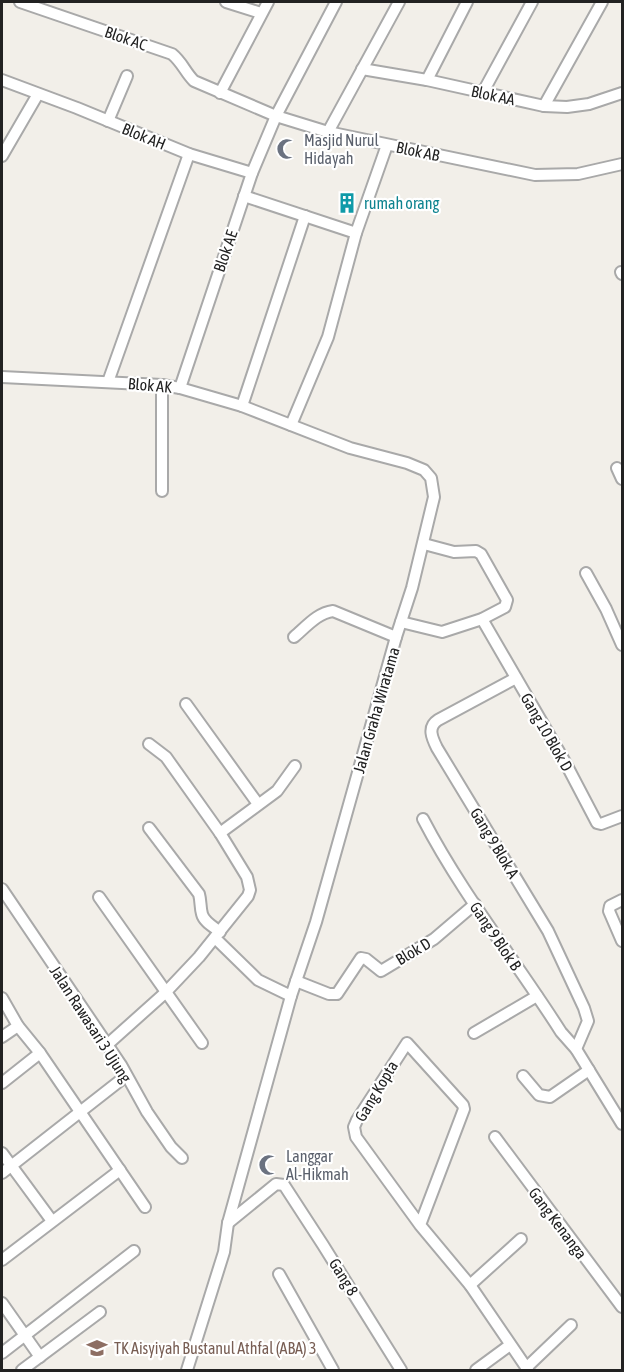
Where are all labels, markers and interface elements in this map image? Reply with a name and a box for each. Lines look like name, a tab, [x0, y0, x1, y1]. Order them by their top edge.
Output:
street label: Blok AC	[103, 22, 149, 54]
street label: Blok AA	[470, 82, 517, 108]
street label: Blok AH	[120, 119, 168, 153]
place label: Masjid Nurul Hidayah	[304, 131, 380, 168]
mosque icon: Masjid Nurul Hidayah	[275, 137, 299, 161]
street label: Blok AB	[395, 138, 442, 164]
building icon: rumah orang	[335, 191, 359, 215]
place label: rumah orang	[364, 194, 439, 213]
street label: Blok AE	[209, 228, 241, 274]
street label: Blok AK	[127, 374, 173, 396]
street label: Jalan Graha Wiratama	[349, 645, 403, 775]
street label: Gang 10 Blok D	[516, 690, 577, 775]
street label: Gang 9 Blok A	[466, 805, 523, 882]
street label: Gang 9 Blok B	[466, 898, 526, 974]
street label: Blok D	[392, 934, 434, 968]
street label: Jalan Rawasari 3 Ujung	[46, 962, 135, 1086]
street label: Gang Kopta	[351, 1057, 402, 1125]
place label: Langgar Al-Hikmah	[286, 1147, 349, 1183]
mosque icon: Langgar Al-Hikmah	[257, 1153, 281, 1177]
street label: Gang Kenanga	[525, 1184, 591, 1263]
street label: Gang 8	[325, 1255, 362, 1299]
school or university icon: TK Aisyiyah Bustanul Athfal (ABA) 3	[85, 1336, 109, 1360]
place label: TK Aisyiyah Bustanul Athfal (ABA) 3	[114, 1339, 316, 1358]

